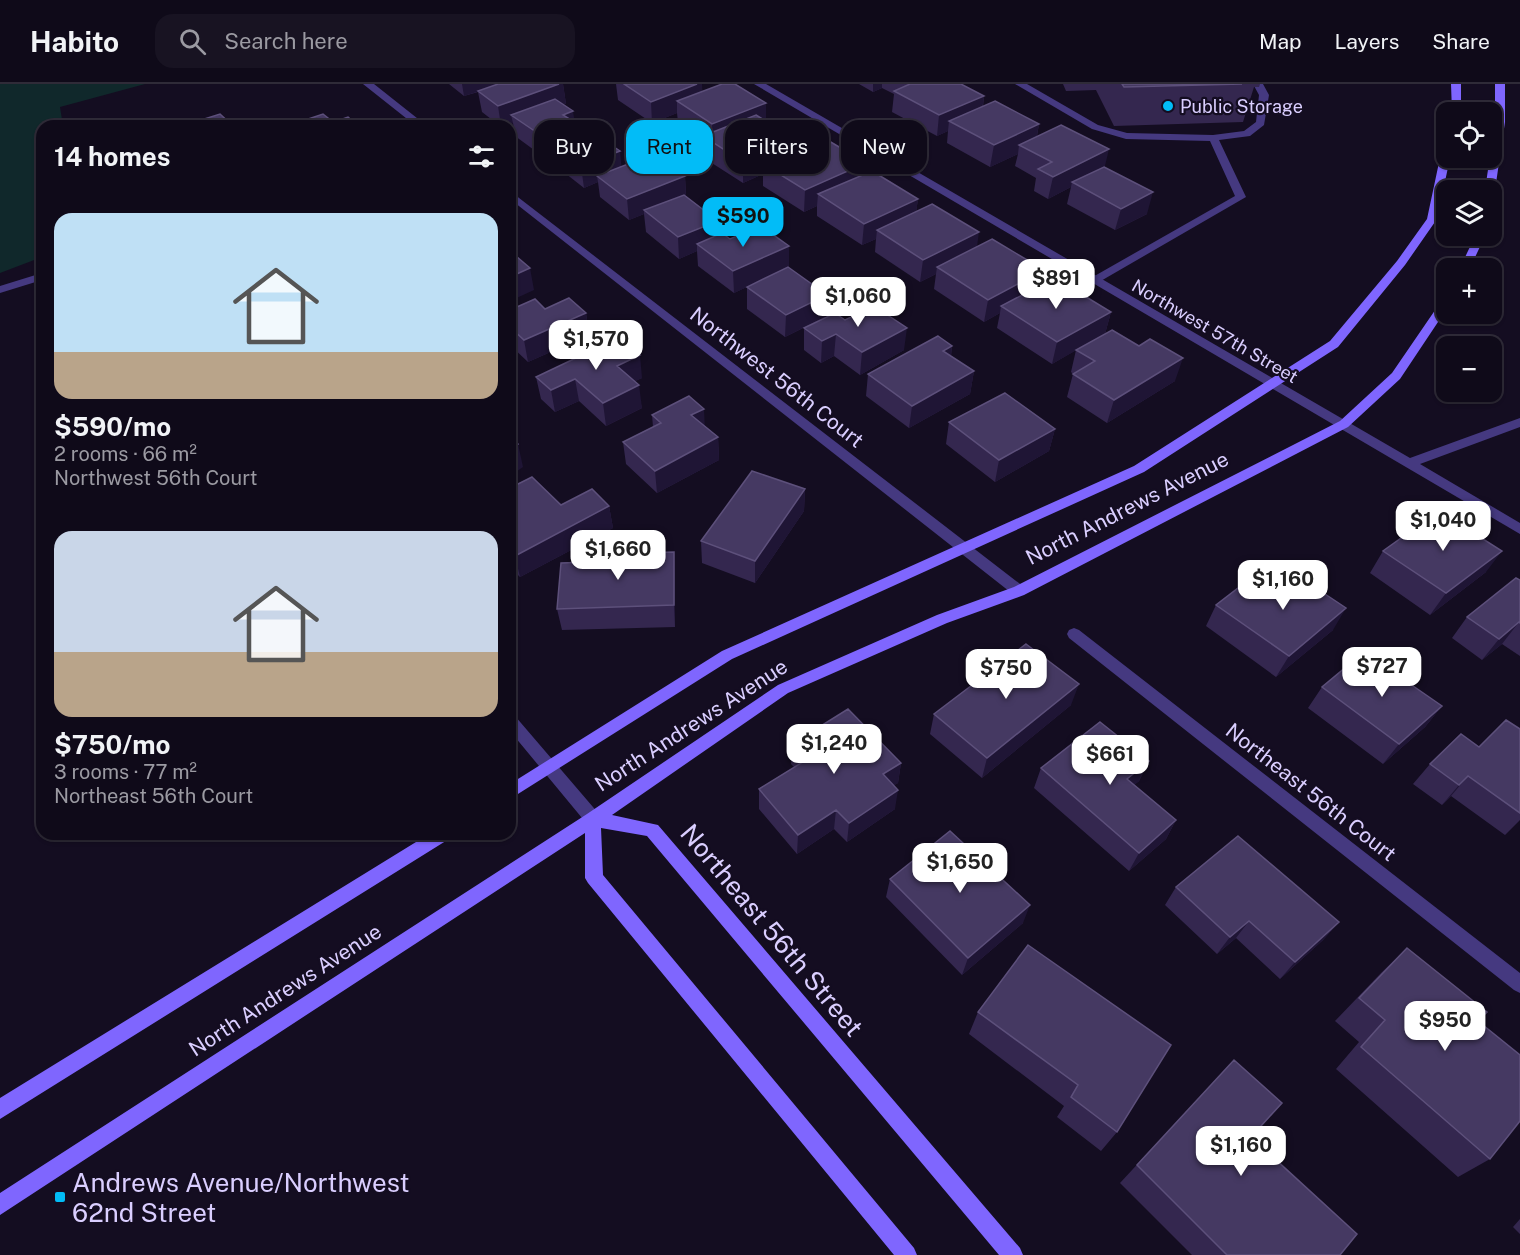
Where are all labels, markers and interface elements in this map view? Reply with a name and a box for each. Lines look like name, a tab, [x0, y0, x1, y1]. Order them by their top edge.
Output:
search box	[155, 14, 575, 68]
text: Habito	[30, 25, 119, 58]
icon: search	[176, 25, 209, 58]
text: Search here	[224, 28, 348, 54]
text: Map	[1259, 29, 1302, 54]
text: Layers	[1335, 29, 1399, 54]
text: Share	[1432, 29, 1490, 54]
place label: Public Storage	[1180, 96, 1303, 117]
marker: Public Storage	[1161, 99, 1175, 113]
map controls	[1436, 102, 1502, 402]
button: locate	[1436, 102, 1502, 168]
chip: Buy	[534, 120, 614, 174]
chip: Rent	[626, 120, 713, 174]
chip: Filters	[725, 120, 829, 174]
chip: New	[841, 120, 927, 174]
icon: filters	[465, 140, 498, 173]
text: 14 homes	[54, 141, 170, 172]
button: layers	[1436, 180, 1502, 246]
pin: $590	[707, 197, 779, 248]
text: $590	[716, 204, 770, 228]
icon: home	[222, 252, 330, 360]
button: +	[1436, 258, 1502, 324]
pin: $891	[1020, 259, 1092, 310]
text: $891	[1032, 266, 1080, 290]
street label: Northwest 57th Street	[1128, 275, 1302, 387]
pin: $1,060	[809, 277, 907, 328]
text: $1,060	[825, 284, 891, 308]
street label: Northwest 56th Court	[685, 301, 869, 453]
pin: $1,570	[547, 320, 645, 371]
text: $1,570	[563, 327, 629, 351]
button: −	[1436, 336, 1502, 402]
text: $590/mo	[54, 411, 171, 442]
text: 2 rooms · 66 m²	[54, 442, 197, 466]
street label: North Andrews Avenue	[1021, 446, 1233, 570]
text: Northwest 56th Court	[54, 466, 257, 490]
pin: $1,040	[1394, 501, 1492, 552]
text: $1,040	[1410, 508, 1476, 532]
pin: $1,660	[569, 530, 667, 581]
text: $1,660	[585, 537, 651, 561]
pin: $1,160	[1234, 560, 1332, 611]
text: $1,160	[1252, 567, 1314, 591]
icon: home	[222, 570, 330, 678]
pin: $727	[1346, 647, 1418, 698]
pin: $750	[970, 649, 1042, 700]
street label: North Andrews Avenue	[590, 653, 792, 797]
text: $727	[1356, 654, 1408, 678]
text: $750	[980, 656, 1032, 680]
street label: Northeast 56th Court	[1221, 718, 1401, 866]
pin: $1,240	[785, 724, 883, 775]
text: $750/mo	[54, 729, 170, 760]
text: $1,240	[801, 731, 867, 755]
pin: $661	[1074, 735, 1146, 786]
text: $661	[1086, 742, 1134, 766]
text: 3 rooms · 77 m²	[54, 760, 197, 784]
text: Northeast 56th Court	[54, 784, 253, 808]
street label: Northeast 56th Street	[674, 818, 870, 1042]
pin: $1,650	[911, 843, 1009, 894]
text: $1,650	[926, 850, 994, 874]
street label: North Andrews Avenue	[184, 918, 386, 1062]
pin: $950	[1409, 1001, 1481, 1052]
text: $950	[1418, 1008, 1472, 1032]
pin: $1,160	[1192, 1126, 1290, 1177]
text: $1,160	[1210, 1133, 1272, 1157]
place label: Andrews Avenue/Northwest 62nd Street	[72, 1167, 410, 1228]
marker: Andrews Avenue/Northwest 62nd Street	[53, 1190, 67, 1204]

